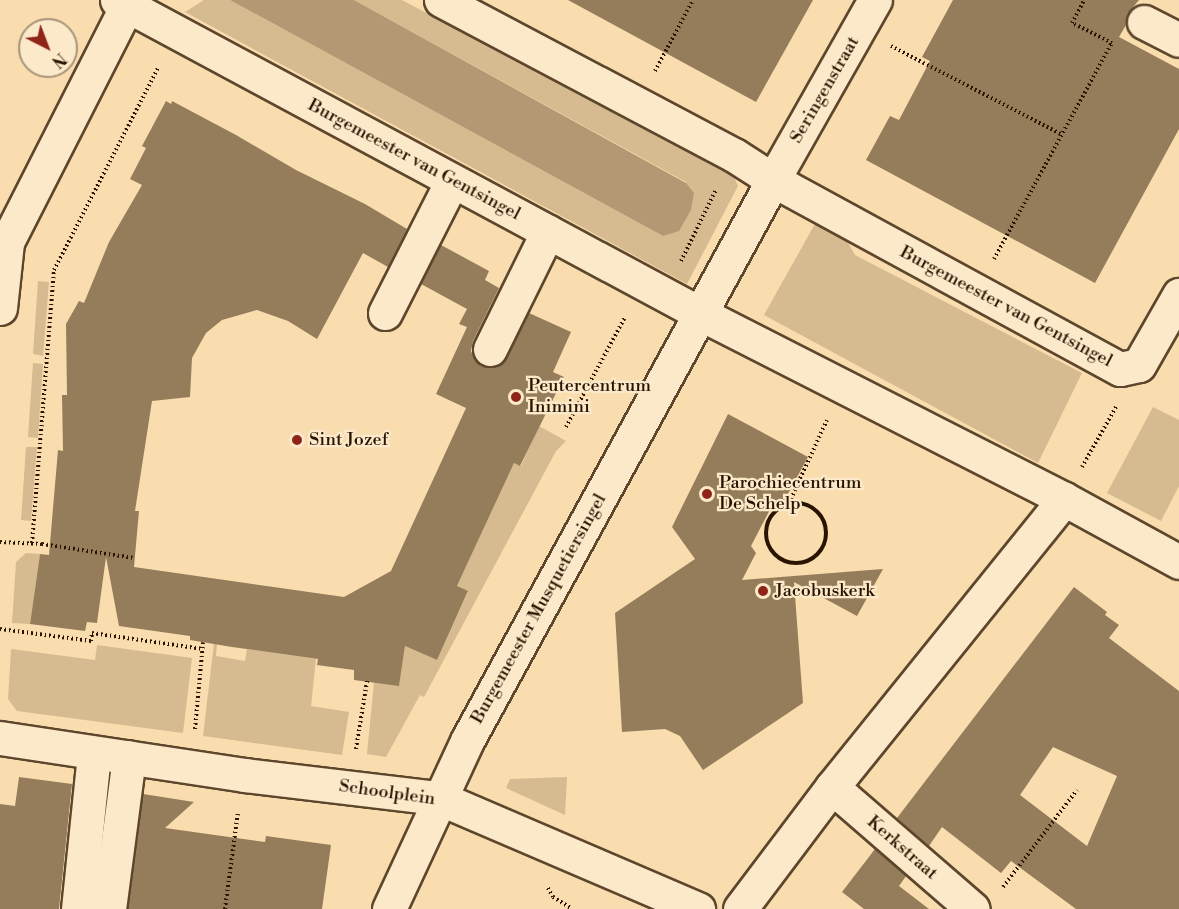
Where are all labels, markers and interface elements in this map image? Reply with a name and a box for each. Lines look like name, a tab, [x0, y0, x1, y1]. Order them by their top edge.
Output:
north arrow	[18, 18, 78, 78]
street label: Seringenstraat	[786, 33, 864, 147]
text: N	[47, 48, 70, 72]
street label: Burgemeester van Gentsingel	[304, 95, 524, 225]
street label: Burgemeester van Gentsingel	[896, 242, 1116, 372]
place label: Peutercentrum Inimini	[528, 376, 651, 418]
marker: Peutercentrum Inimini	[509, 390, 523, 404]
place label: Sint Jozef	[309, 429, 388, 451]
marker: Sint Jozef	[290, 433, 304, 447]
place label: Parochiecentrum De Schelp	[719, 473, 861, 516]
marker: Parochiecentrum De Schelp	[700, 487, 714, 501]
street label: Burgemeester Musquetiersingel	[467, 490, 611, 728]
place label: Jacobuskerk	[775, 580, 875, 602]
marker: Jacobuskerk	[756, 584, 770, 598]
street label: Schoolplein	[337, 776, 437, 810]
street label: Kerkstraat	[862, 811, 942, 885]

